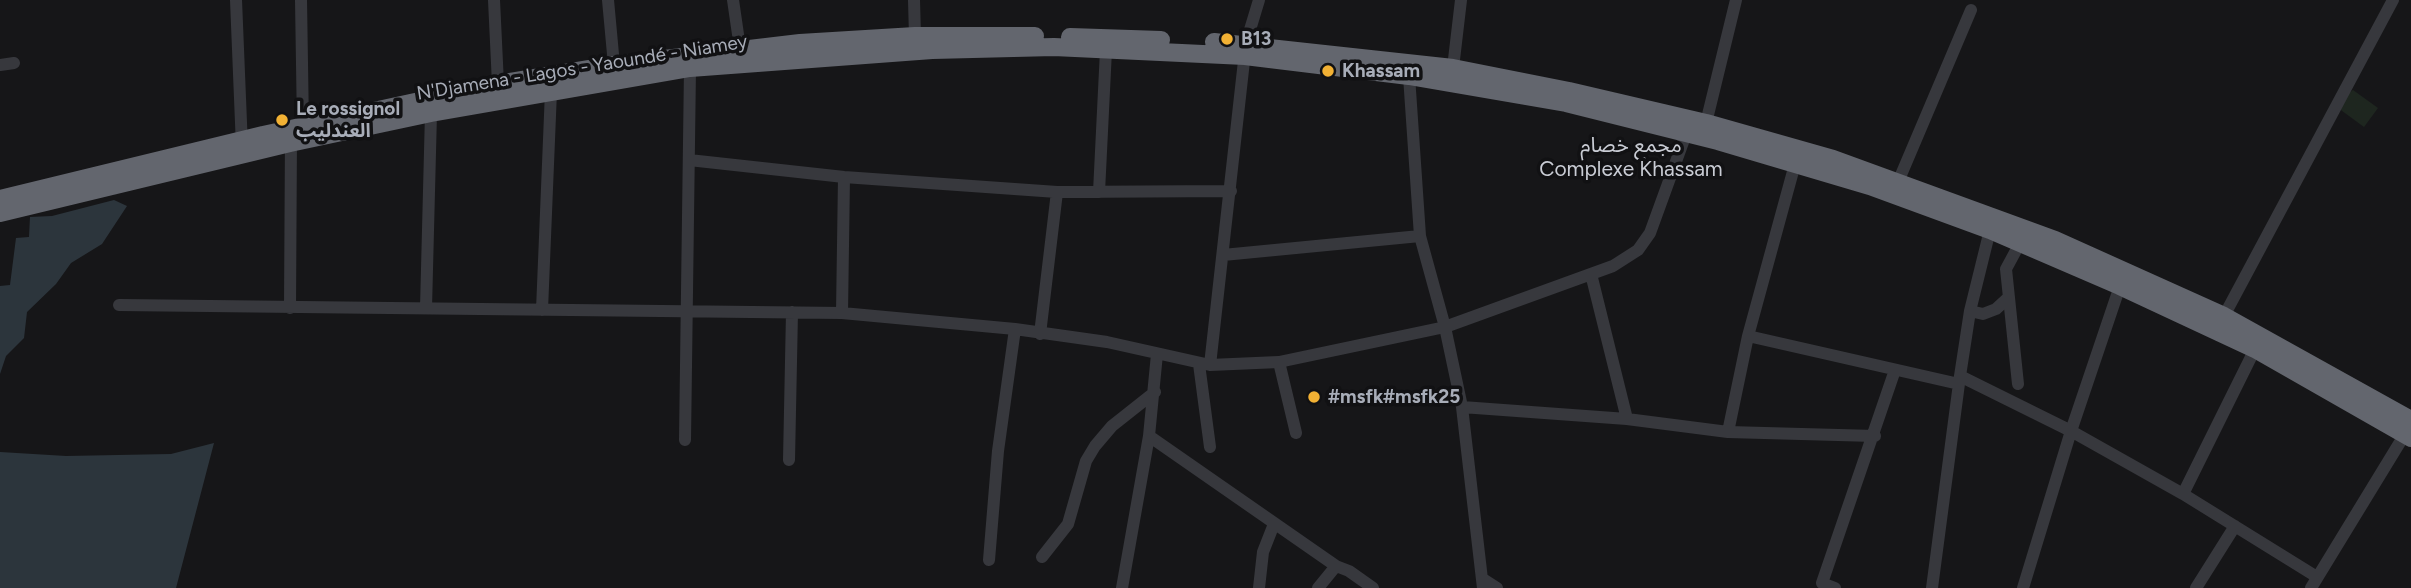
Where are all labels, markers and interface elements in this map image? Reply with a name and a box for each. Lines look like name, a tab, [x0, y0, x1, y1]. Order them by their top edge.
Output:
place label: B13	[1241, 28, 1271, 50]
street label: N'Djamena - Lagos - Yaoundé - Niamey	[415, 31, 749, 105]
marker: B13	[1219, 31, 1235, 47]
place label: Khassam	[1342, 60, 1420, 82]
marker: Khassam	[1320, 63, 1336, 79]
place label: Le rossignol العندليب	[296, 98, 400, 142]
marker: Le rossignol العندليب	[274, 112, 290, 128]
district label: مجمع خصام Complexe Khassam	[1525, 133, 1737, 183]
place label: #msfk#msfk25	[1328, 386, 1460, 408]
marker: #msfk#msfk25	[1306, 389, 1322, 405]

